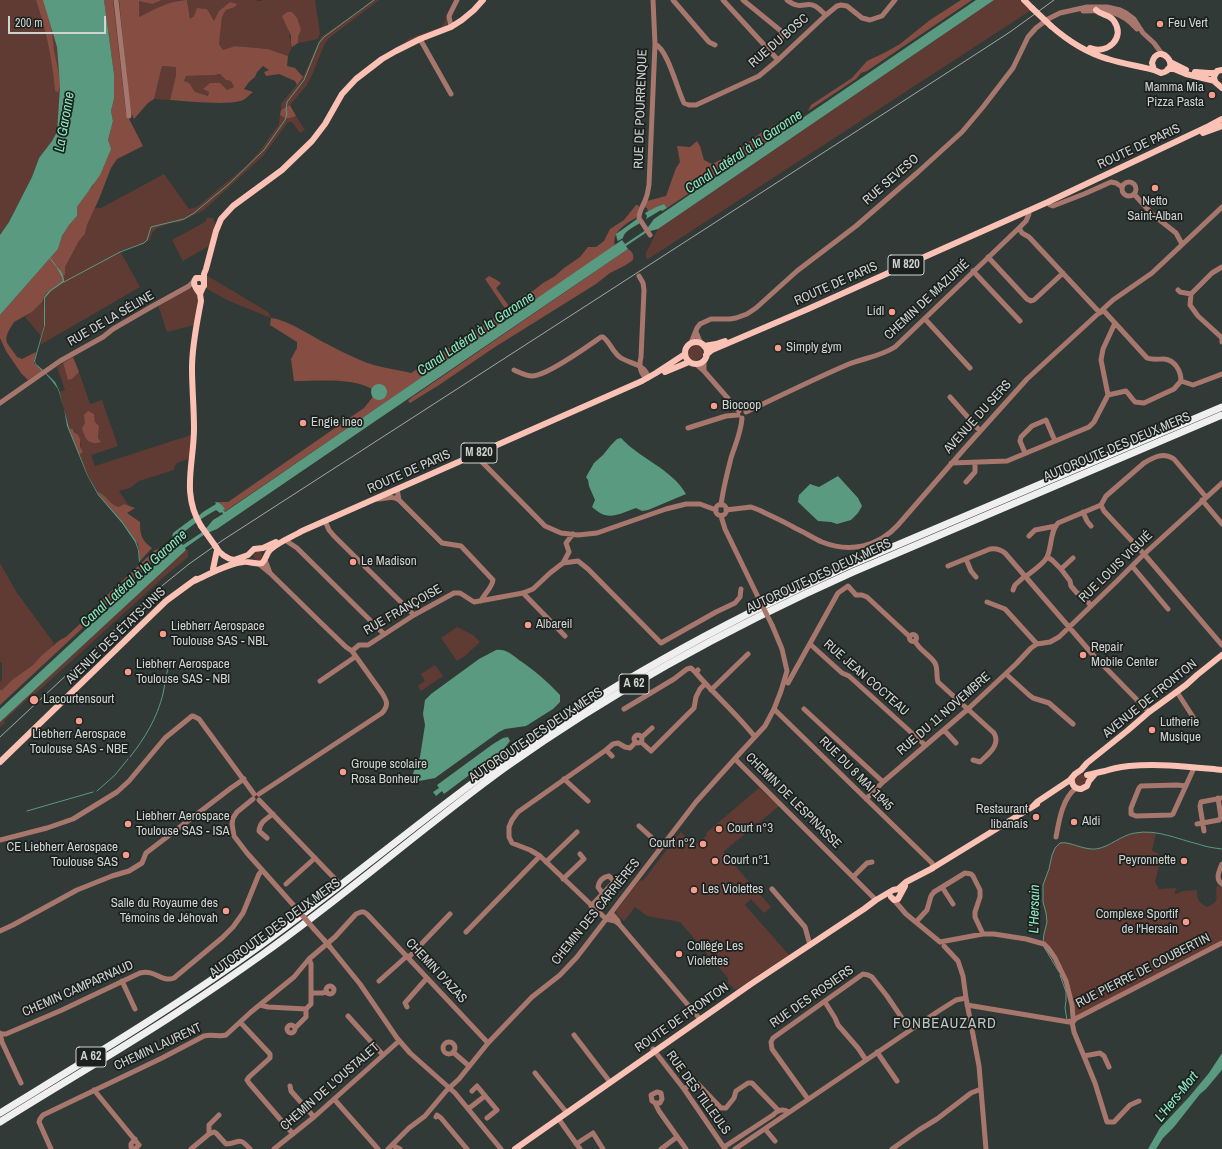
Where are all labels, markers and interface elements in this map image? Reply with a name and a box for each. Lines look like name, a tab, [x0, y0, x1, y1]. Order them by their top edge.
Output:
scale bar	[10, 8, 108, 34]
street label: RUE DU BOSC	[746, 11, 812, 71]
text: 200 m	[15, 15, 42, 31]
place label: Feu Vert	[1168, 16, 1208, 32]
marker: Feu Vert	[1155, 19, 1165, 29]
street label: RUE DE POURRENQUE	[631, 49, 651, 169]
place label: Mamma Mia Pizza Pasta	[1145, 80, 1204, 111]
marker: Mamma Mia Pizza Pasta	[1207, 90, 1217, 100]
water label: La Garonne	[51, 91, 79, 153]
water label: Canal Latéral à la Garonne	[682, 106, 806, 198]
street label: ROUTE DE PARIS	[1095, 121, 1183, 173]
street label: RUE SEVESO	[860, 151, 922, 209]
marker: Netto Saint-Alban	[1150, 183, 1160, 193]
place label: Netto Saint-Alban	[1127, 194, 1183, 225]
road number: M 820	[888, 255, 924, 275]
street label: CHEMIN DE MAZURIÉ	[881, 257, 973, 343]
street label: ROUTE DE PARIS	[792, 259, 880, 309]
street label: RUE DE LA SÉLINE	[65, 288, 157, 350]
water label: Canal Latéral à la Garonne	[414, 288, 538, 380]
place label: Lidl	[867, 304, 884, 320]
marker: Lidl	[887, 307, 897, 317]
place label: Simply gym	[786, 340, 842, 356]
marker: Simply gym	[773, 343, 783, 353]
street label: AVENUE DU SERS	[941, 377, 1015, 457]
place label: Biocoop	[722, 398, 761, 414]
marker: Biocoop	[709, 401, 719, 411]
street label: AUTOROUTE DES DEUX MERS	[1041, 409, 1193, 485]
place label: Engie ineo	[311, 415, 363, 431]
marker: Engie ineo	[298, 418, 308, 428]
road number: M 820	[461, 443, 497, 463]
street label: ROUTE DE PARIS	[365, 447, 453, 497]
water label: Canal Latéral à la Garonne	[77, 527, 191, 631]
street label: RUE LOUIS VIGUIÉ	[1076, 528, 1156, 606]
street label: AUTOROUTE DES DEUX MERS	[744, 536, 894, 616]
place label: Le Madison	[361, 554, 417, 570]
marker: Le Madison	[348, 557, 358, 567]
street label: RUE FRANÇOISE	[361, 581, 445, 639]
street label: AVENUE DES ÉTATS-UNIS	[63, 584, 169, 688]
place label: Albareil	[536, 617, 572, 633]
place label: Liebherr Aerospace Toulouse SAS - NBL	[171, 619, 268, 650]
marker: Albareil	[523, 620, 533, 630]
marker: Liebherr Aerospace Toulouse SAS - NBL	[158, 629, 168, 639]
street label: RUE JEAN COCTEAU	[820, 637, 912, 719]
place label: Repair Mobile Center	[1091, 640, 1158, 671]
marker: Repair Mobile Center	[1078, 650, 1088, 660]
street label: AVENUE DE FRONTON	[1100, 656, 1200, 742]
place label: Liebherr Aerospace Toulouse SAS - NBI	[136, 657, 230, 688]
marker: Liebherr Aerospace Toulouse SAS - NBI	[123, 667, 133, 677]
street label: RUE DU 11 NOVEMBRE	[894, 669, 994, 759]
road number: A 62	[619, 674, 649, 694]
street label: AUTOROUTE DES DEUX MERS	[466, 684, 606, 786]
place label: Lacourtensourt	[43, 692, 114, 708]
marker: Lacourtensourt	[28, 694, 40, 706]
place label: Lutherie Musique	[1160, 715, 1201, 746]
marker: Liebherr Aerospace Toulouse SAS - NBE	[74, 716, 84, 726]
marker: Lutherie Musique	[1147, 725, 1157, 735]
place label: Liebherr Aerospace Toulouse SAS - NBE	[30, 727, 128, 758]
street label: RUE DU 8 MAI 1945	[816, 734, 896, 814]
street label: CHEMIN DE LESPINASSE	[742, 750, 844, 852]
place label: Groupe scolaire Rosa Bonheur	[351, 757, 427, 788]
marker: Groupe scolaire Rosa Bonheur	[338, 767, 348, 777]
place label: Restaurant libanais	[976, 802, 1028, 833]
place label: Liebherr Aerospace Toulouse SAS - ISA	[136, 809, 230, 840]
marker: Restaurant libanais	[1031, 812, 1041, 822]
place label: Aldi	[1082, 814, 1100, 830]
marker: Aldi	[1069, 817, 1079, 827]
marker: Liebherr Aerospace Toulouse SAS - ISA	[123, 819, 133, 829]
place label: Court n°3	[727, 821, 773, 837]
marker: Court n°3	[714, 824, 724, 834]
place label: Court n°2	[649, 836, 695, 852]
marker: Court n°2	[698, 839, 708, 849]
place label: CE Liebherr Aerospace Toulouse SAS	[7, 840, 118, 871]
marker: CE Liebherr Aerospace Toulouse SAS	[121, 850, 131, 860]
place label: Court n°1	[723, 853, 769, 869]
place label: Peyronnette	[1119, 853, 1176, 869]
street label: CHEMIN DES CARRIÈRES	[548, 856, 644, 968]
marker: Court n°1	[710, 856, 720, 866]
marker: Peyronnette	[1179, 856, 1189, 866]
street label: AUTOROUTE DES DEUX MERS	[207, 875, 343, 981]
place label: Les Violettes	[702, 882, 763, 898]
water label: L'Hersain	[1026, 884, 1044, 934]
marker: Les Violettes	[689, 885, 699, 895]
place label: Salle du Royaume des Témoins de Jéhovah	[111, 896, 218, 927]
marker: Salle du Royaume des Témoins de Jéhovah	[221, 906, 231, 916]
place label: Complexe Sportif de l'Hersain	[1096, 907, 1178, 938]
marker: Complexe Sportif de l'Hersain	[1181, 917, 1191, 927]
street label: RUE PIERRE DE COUBERTIN	[1073, 930, 1213, 1012]
street label: CHEMIN D'AZAS	[402, 935, 470, 1007]
place label: Collège Les Violettes	[687, 939, 743, 970]
marker: Collège Les Violettes	[674, 949, 684, 959]
street label: CHEMIN CAMPARNAUD	[20, 957, 136, 1021]
street label: RUE DES ROSIERS	[767, 962, 857, 1032]
street label: ROUTE DE FRONTON	[632, 980, 732, 1056]
district label: FONBEAUZARD	[893, 1015, 997, 1033]
street label: CHEMIN LAURENT	[112, 1020, 204, 1074]
street label: CHEMIN DE L'OUSTALET	[277, 1040, 383, 1134]
road number: A 62	[76, 1047, 106, 1067]
street label: RUE DES TILLEULS	[662, 1048, 734, 1138]
water label: L'Hers-Mort	[1152, 1069, 1202, 1125]

